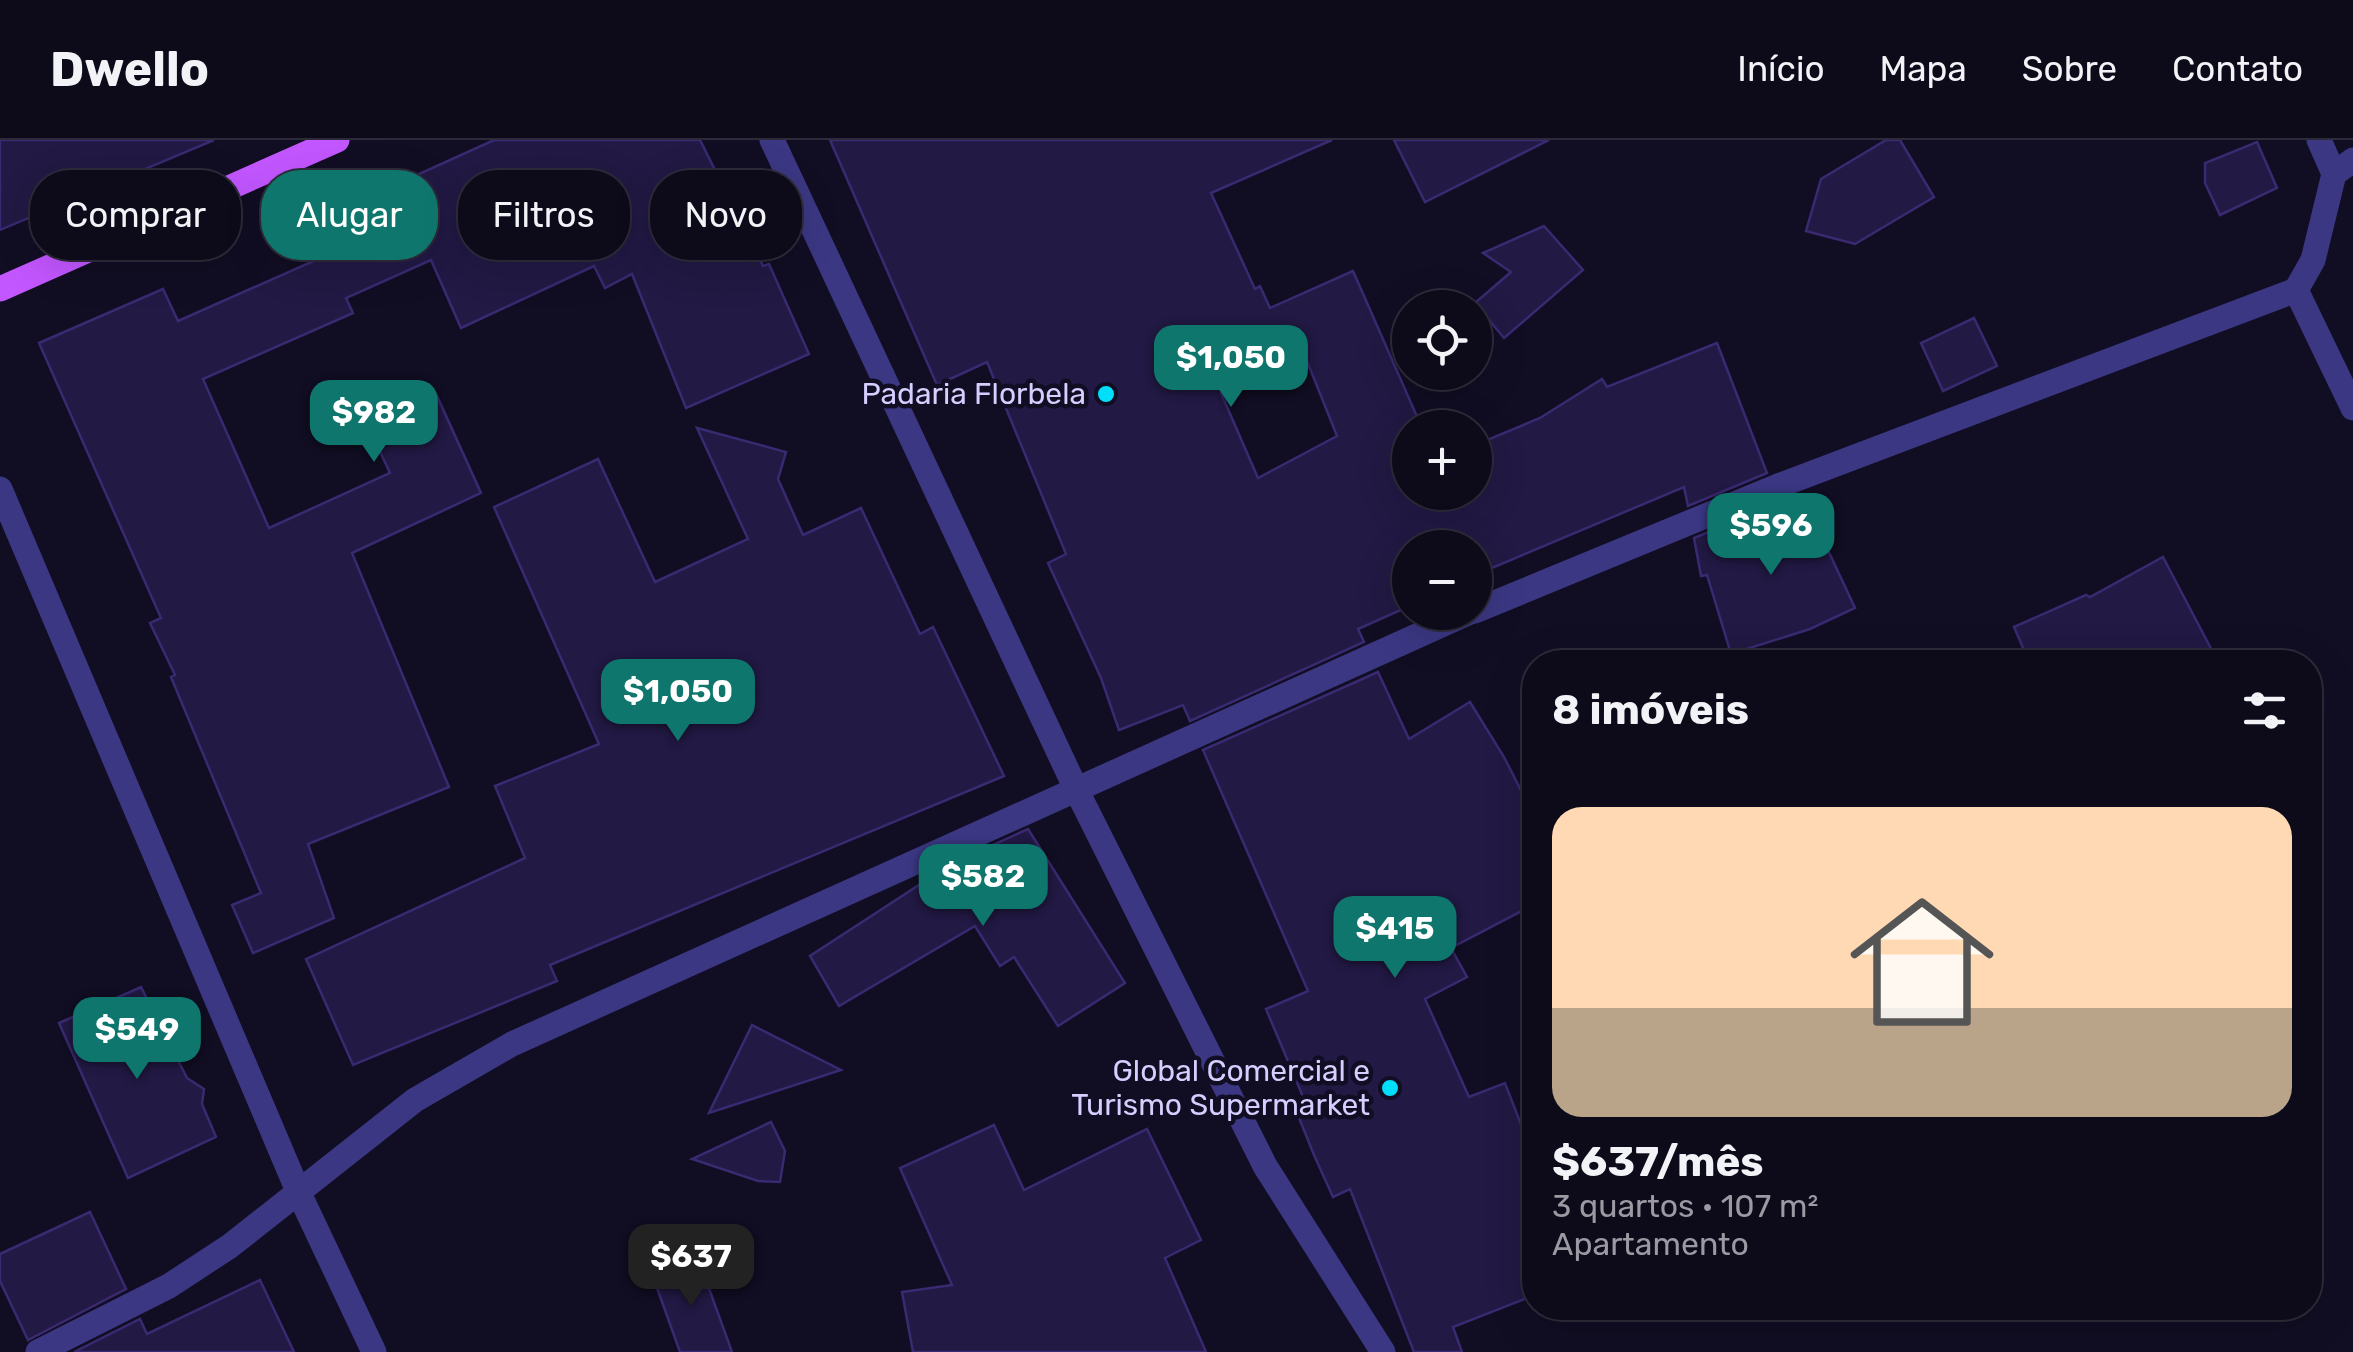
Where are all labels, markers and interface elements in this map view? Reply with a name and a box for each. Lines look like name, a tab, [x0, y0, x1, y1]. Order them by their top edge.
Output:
text: Dwello	[50, 41, 209, 98]
text: Início	[1737, 48, 1824, 90]
text: Mapa	[1879, 48, 1967, 90]
text: Sobre	[2022, 48, 2117, 90]
text: Contato	[2172, 48, 2303, 90]
chip: Comprar	[30, 170, 241, 260]
chip: Alugar	[261, 170, 438, 260]
chip: Filtros	[458, 170, 630, 260]
chip: Novo	[650, 170, 802, 260]
map controls	[1392, 290, 1492, 630]
button: locate	[1392, 290, 1492, 390]
pin: $1,050	[1150, 325, 1312, 410]
text: $1,050	[1176, 338, 1286, 376]
place label: Padaria Florbela	[862, 376, 1086, 412]
pin: $982	[315, 380, 433, 465]
marker: Padaria Florbela	[1095, 383, 1117, 405]
text: $982	[332, 393, 416, 431]
button: +	[1392, 410, 1492, 510]
pin: $596	[1712, 493, 1830, 578]
text: $596	[1729, 506, 1813, 544]
button: −	[1392, 530, 1492, 630]
pin: $1,050	[597, 659, 759, 744]
text: $1,050	[623, 672, 733, 710]
icon: filters	[2237, 683, 2292, 738]
text: 8 imóveis	[1552, 685, 1749, 735]
pin: $582	[924, 844, 1042, 929]
text: $582	[941, 857, 1025, 895]
icon: home	[1832, 872, 2012, 1052]
pin: $415	[1336, 896, 1454, 981]
text: $415	[1355, 909, 1435, 947]
pin: $549	[78, 997, 196, 1082]
text: $549	[95, 1010, 179, 1048]
place label: Global Comercial e Turismo Supermarket	[1071, 1053, 1370, 1123]
marker: Global Comercial e Turismo Supermarket	[1379, 1077, 1401, 1099]
text: $637/mês	[1552, 1137, 1764, 1187]
text: 3 quartos · 107 m²	[1552, 1187, 1818, 1225]
pin: $637	[632, 1224, 750, 1309]
text: Apartamento	[1552, 1225, 1749, 1263]
text: $637	[650, 1237, 732, 1275]

